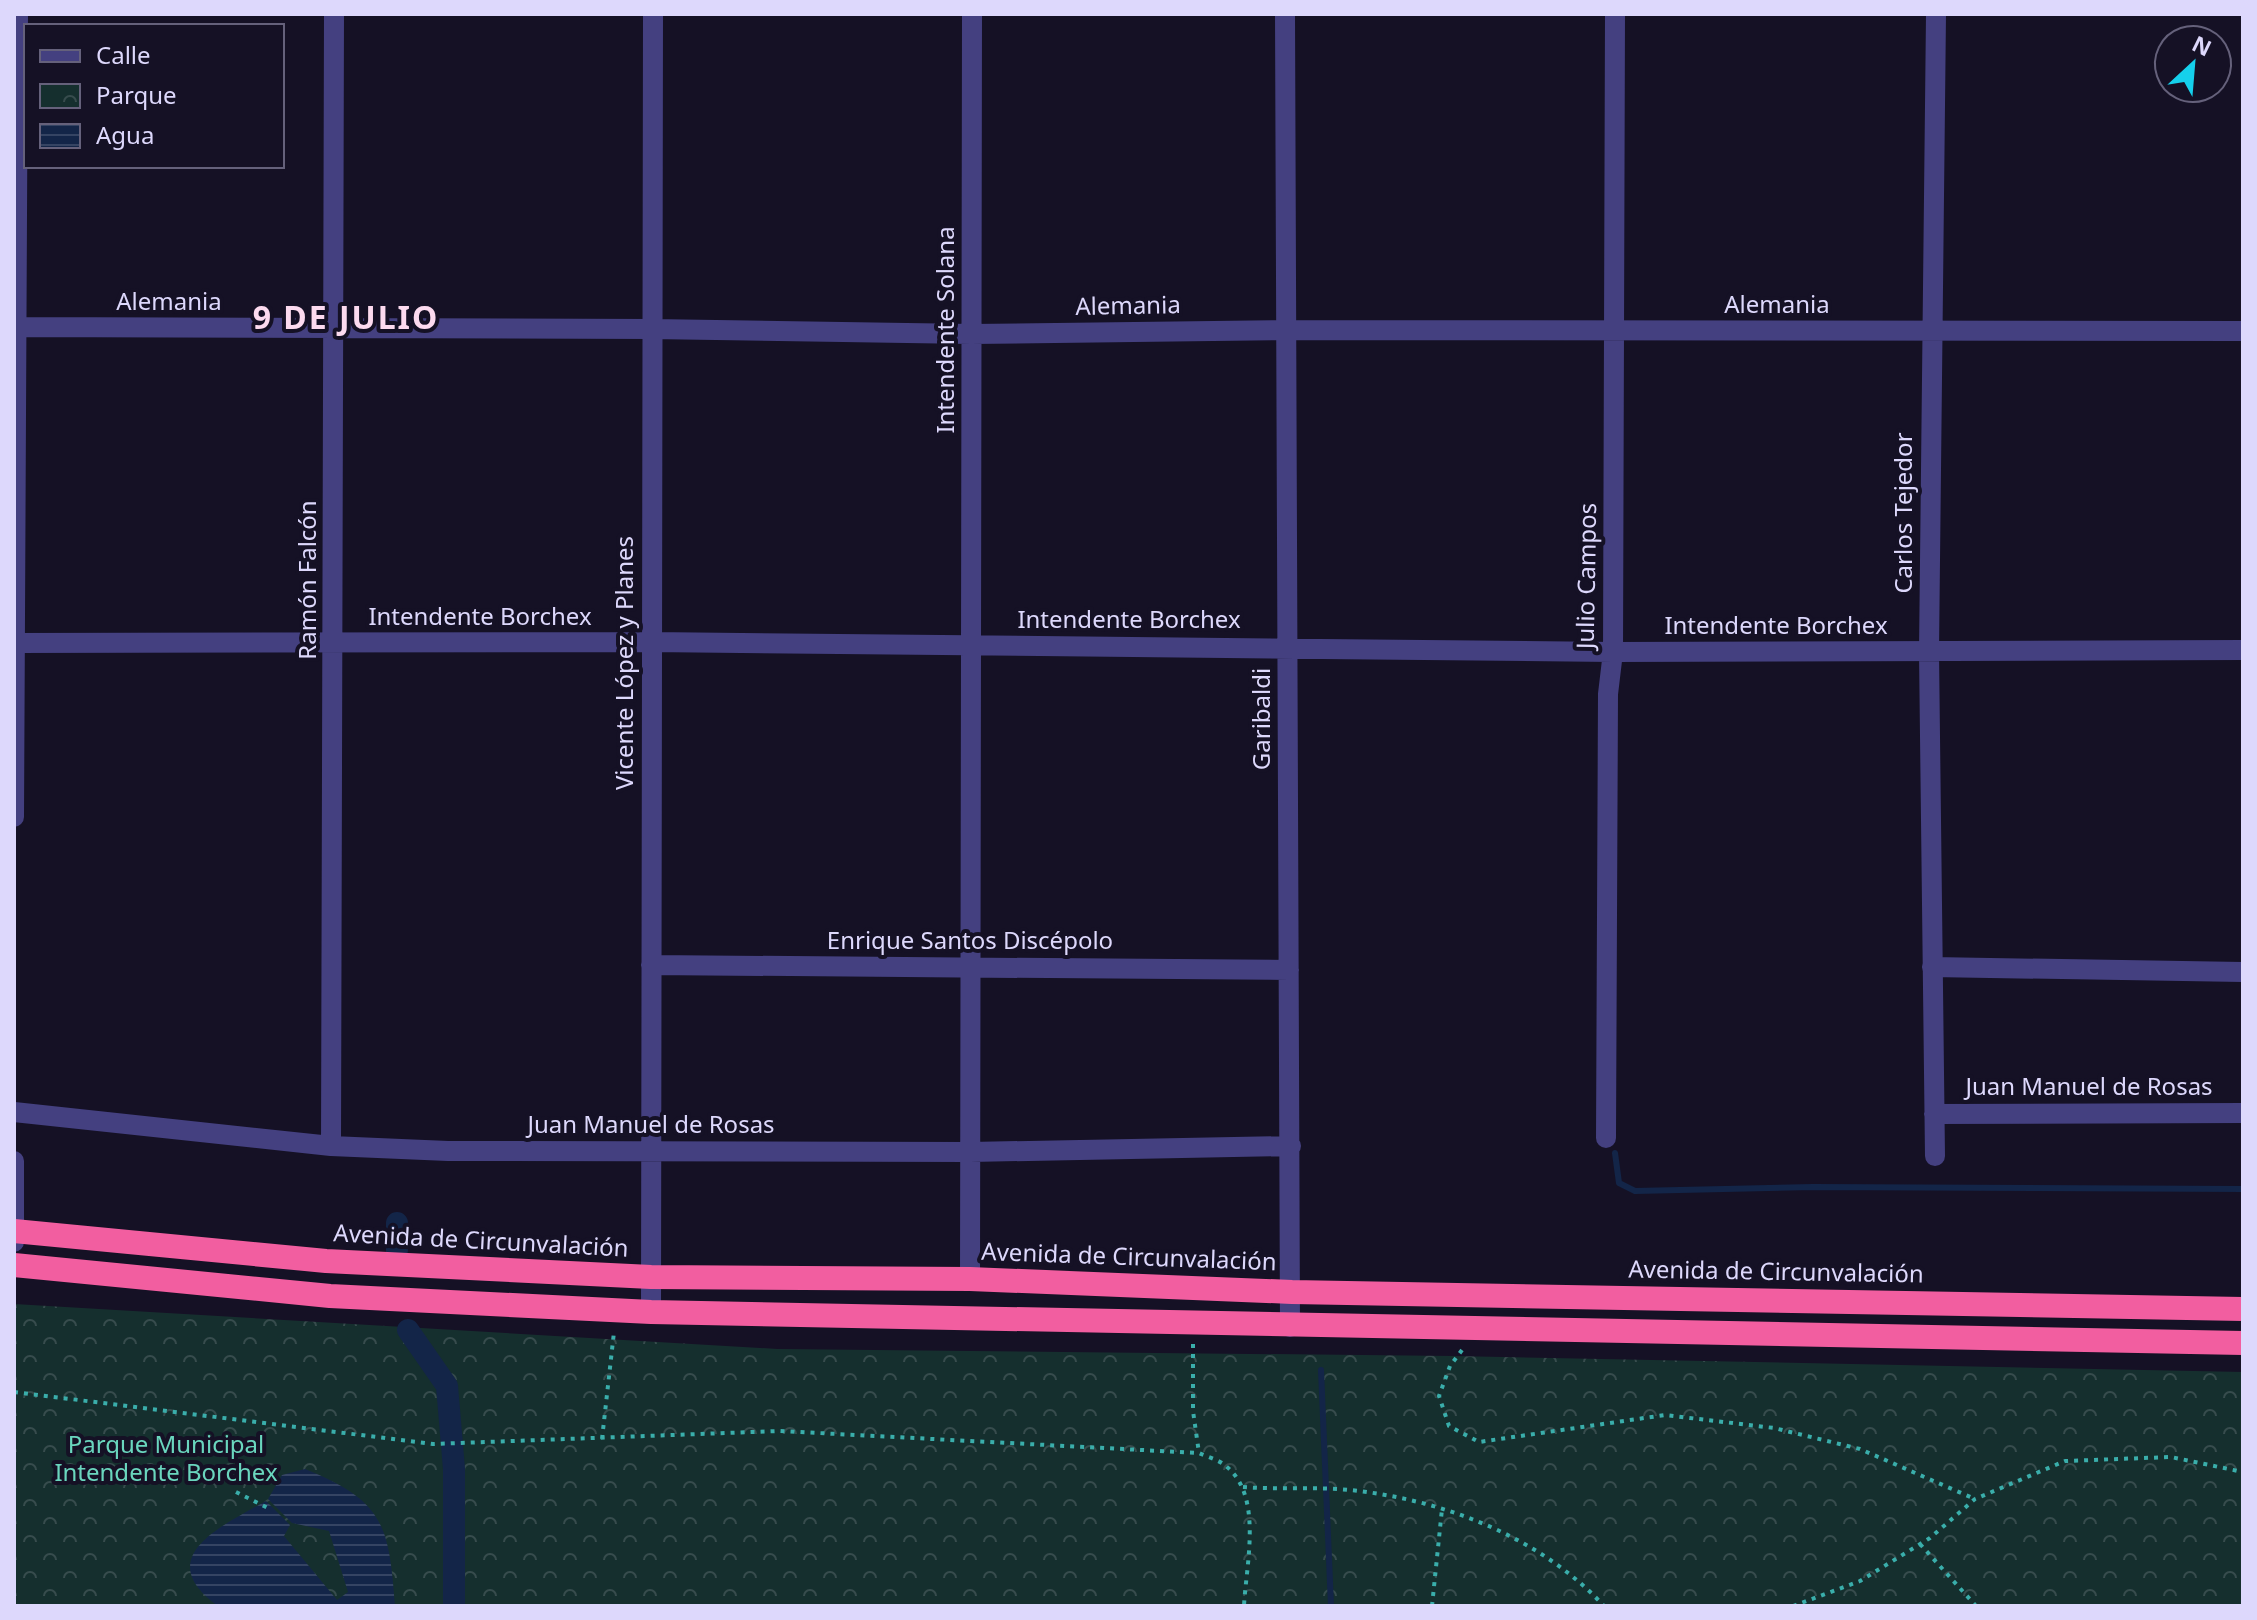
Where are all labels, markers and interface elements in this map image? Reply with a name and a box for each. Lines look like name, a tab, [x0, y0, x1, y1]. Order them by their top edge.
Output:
legend	[24, 24, 284, 168]
north arrow	[2153, 24, 2233, 104]
text: N	[2188, 28, 2217, 63]
text: Calle	[96, 38, 151, 71]
text: Parque	[96, 78, 177, 111]
text: Agua	[96, 118, 154, 151]
street label: Intendente Solana	[928, 226, 961, 434]
street label: Alemania	[116, 284, 222, 317]
street label: Alemania	[1075, 287, 1181, 322]
street label: Alemania	[1724, 287, 1830, 320]
district label: 9 DE JULIO	[253, 295, 439, 338]
street label: Carlos Tejedor	[1886, 432, 1919, 594]
street label: Ramón Falcón	[290, 500, 323, 660]
street label: Julio Campos	[1568, 503, 1603, 651]
street label: Vicente López y Planes	[607, 536, 640, 790]
street label: Intendente Borchex	[368, 599, 592, 632]
street label: Intendente Borchex	[1017, 602, 1241, 635]
street label: Intendente Borchex	[1664, 608, 1888, 641]
street label: Garibaldi	[1244, 668, 1277, 770]
street label: Enrique Santos Discépolo	[827, 923, 1113, 956]
street label: Juan Manuel de Rosas	[1963, 1069, 2213, 1102]
street label: Juan Manuel de Rosas	[525, 1107, 775, 1140]
street label: Avenida de Circunvalación	[333, 1215, 629, 1264]
street label: Avenida de Circunvalación	[981, 1234, 1277, 1277]
street label: Avenida de Circunvalación	[1628, 1251, 1924, 1290]
park label: Parque Municipal Intendente Borchex	[54, 1427, 278, 1488]

